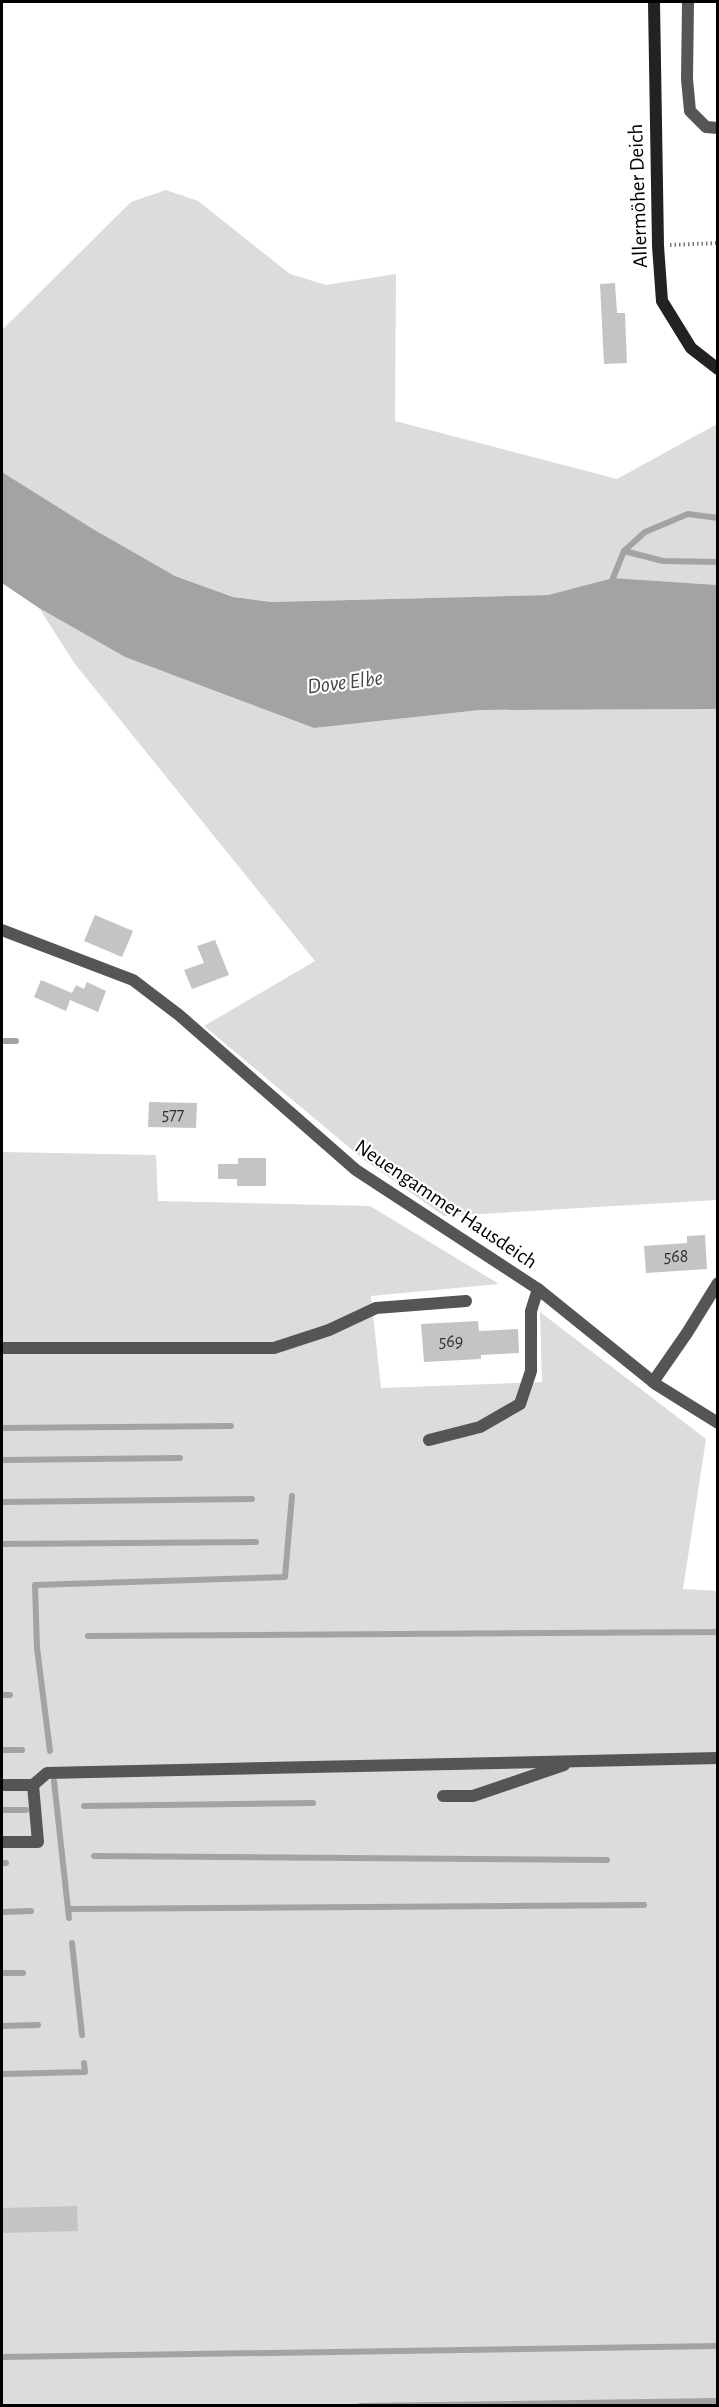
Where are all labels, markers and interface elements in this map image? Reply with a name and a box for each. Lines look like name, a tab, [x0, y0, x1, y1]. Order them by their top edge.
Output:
street label: Allermöher Deich	[625, 124, 651, 268]
water label: Dove Elbe	[306, 666, 384, 698]
house number: 577	[162, 1106, 184, 1124]
street label: Neuengammer Hausdeich	[351, 1135, 541, 1273]
house number: 568	[664, 1248, 688, 1266]
house number: 569	[439, 1333, 463, 1351]

